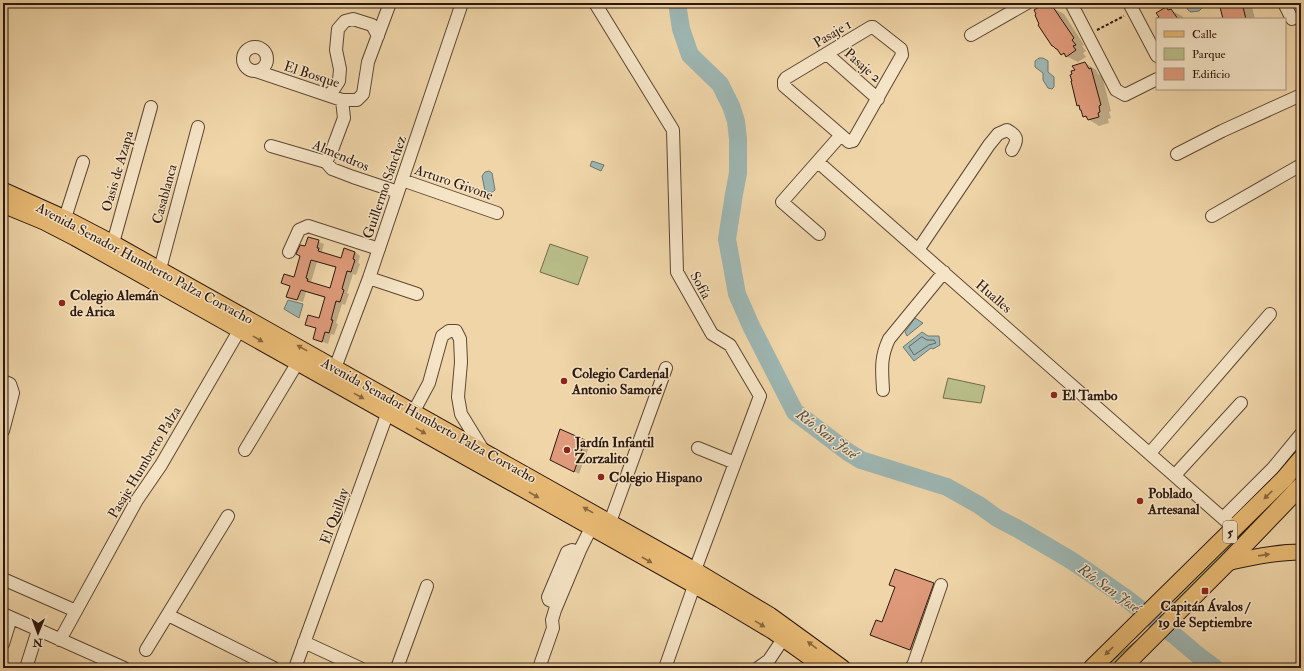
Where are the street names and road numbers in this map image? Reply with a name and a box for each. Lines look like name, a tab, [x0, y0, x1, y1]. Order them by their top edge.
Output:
street label: Pasaje 1	[810, 16, 854, 51]
street label: Pasaje 2	[841, 45, 885, 86]
street label: El Bosque	[282, 57, 342, 92]
street label: Oasis de Azapa	[98, 128, 138, 214]
street label: Guillermo Sánchez	[359, 133, 410, 241]
street label: Almendros	[309, 136, 372, 175]
street label: Arturo Givone	[411, 161, 495, 204]
street label: Casablanca	[148, 162, 181, 226]
street label: Avenida Senador Humberto Palza Corvacho	[33, 198, 256, 328]
street label: Sofía	[686, 269, 715, 302]
street label: Hualles	[972, 276, 1015, 317]
street label: Avenida Senador Humberto Palza Corvacho	[317, 354, 539, 487]
street label: Pasaje Humberto Palza	[104, 403, 185, 521]
street label: El Quillay	[317, 485, 354, 547]
road number: 5	[1223, 521, 1237, 543]

